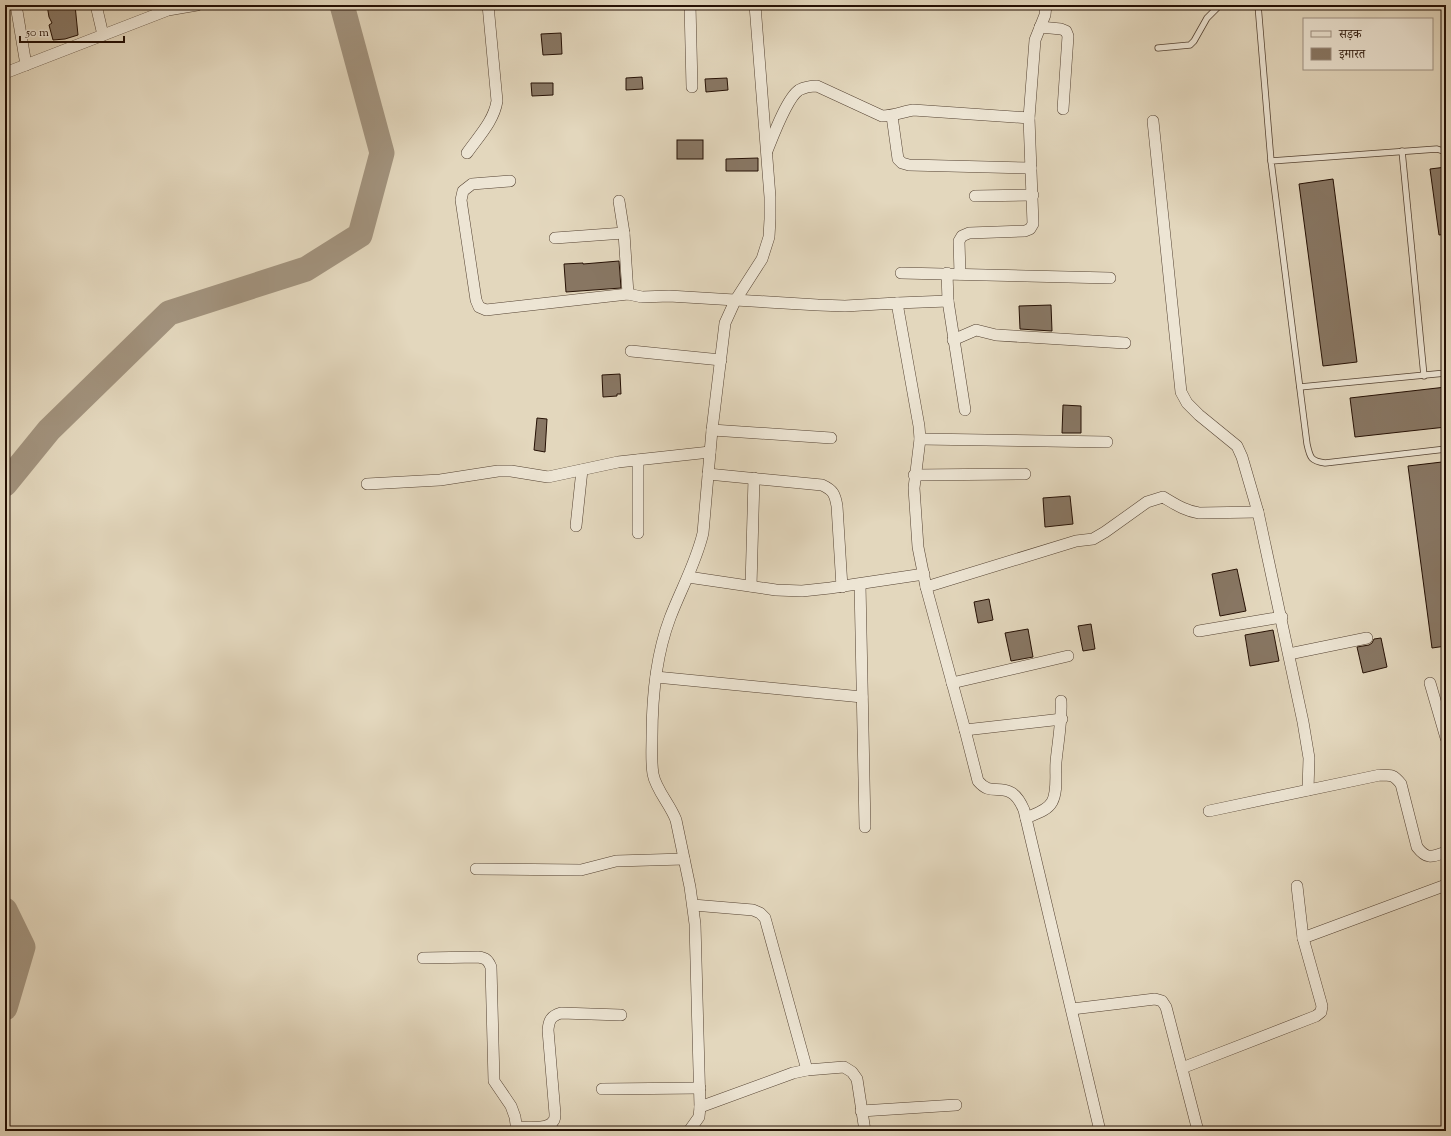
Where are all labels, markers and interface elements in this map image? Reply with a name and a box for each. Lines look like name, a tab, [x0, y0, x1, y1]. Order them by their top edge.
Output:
scale bar	[20, 18, 124, 44]
legend	[1303, 18, 1433, 70]
text: 50 m	[25, 24, 49, 42]
text: सड़क	[1338, 26, 1363, 44]
text: इमारत	[1338, 46, 1366, 64]

